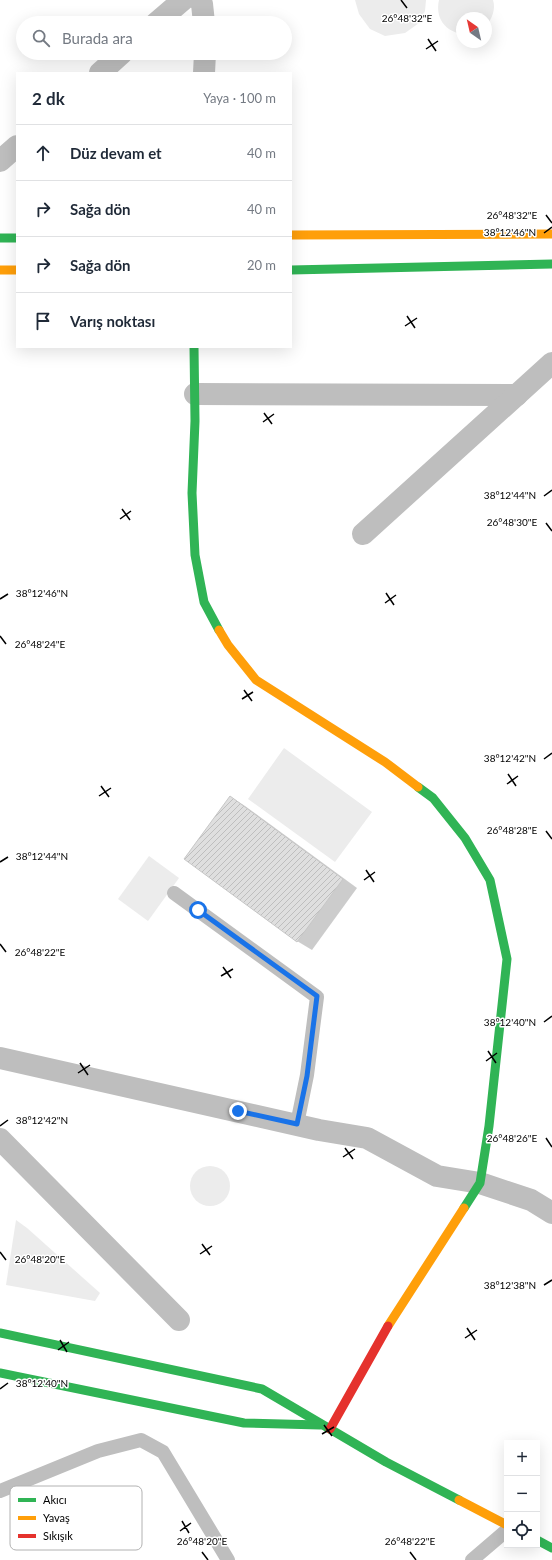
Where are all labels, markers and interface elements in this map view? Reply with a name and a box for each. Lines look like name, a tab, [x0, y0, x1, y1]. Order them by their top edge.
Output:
text: 26°48'32"E	[382, 12, 432, 24]
north arrow	[456, 12, 492, 48]
search box	[16, 16, 292, 60]
icon: search	[30, 27, 52, 49]
text: Burada ara	[62, 29, 133, 47]
text: 2 dk	[32, 88, 65, 109]
text: Yaya · 100 m	[203, 90, 276, 106]
icon: ahead	[32, 142, 54, 164]
text: Düz devam et	[70, 144, 162, 162]
text: 40 m	[247, 145, 276, 161]
icon: right	[32, 198, 54, 220]
text: Sağa dön	[70, 200, 131, 218]
text: 40 m	[247, 201, 276, 217]
text: 26°48'32"E	[487, 209, 537, 221]
text: 38°12'46"N	[484, 226, 536, 238]
icon: right	[32, 254, 54, 276]
text: Sağa dön	[70, 256, 131, 274]
text: 20 m	[247, 257, 276, 273]
icon: arrive	[32, 310, 54, 332]
text: Varış noktası	[70, 312, 155, 330]
text: 38°12'44"N	[484, 489, 536, 501]
text: 26°48'30"E	[487, 516, 537, 528]
text: 38°12'46"N	[16, 587, 68, 599]
text: 26°48'24"E	[15, 638, 65, 650]
text: 38°12'42"N	[484, 752, 536, 764]
text: 26°48'28"E	[487, 824, 537, 836]
text: 38°12'44"N	[16, 850, 68, 862]
route start	[189, 901, 207, 919]
text: 26°48'22"E	[15, 946, 65, 958]
text: 38°12'40"N	[484, 1016, 536, 1028]
route end	[229, 1102, 247, 1120]
text: 38°12'42"N	[16, 1114, 68, 1126]
text: 26°48'26"E	[487, 1132, 537, 1144]
text: 26°48'20"E	[15, 1253, 65, 1265]
text: 38°12'38"N	[484, 1279, 536, 1291]
text: 38°12'40"N	[16, 1377, 68, 1389]
map controls	[504, 1440, 540, 1548]
button: +	[504, 1440, 540, 1476]
button: −	[504, 1476, 540, 1512]
legend	[10, 1486, 142, 1550]
text: Akıcı	[43, 1493, 67, 1506]
text: Yavaş	[43, 1511, 70, 1524]
button: locate	[504, 1512, 540, 1548]
text: Sıkışık	[43, 1529, 73, 1542]
text: 26°48'20"E	[177, 1535, 227, 1547]
text: 26°48'22"E	[385, 1535, 435, 1547]

